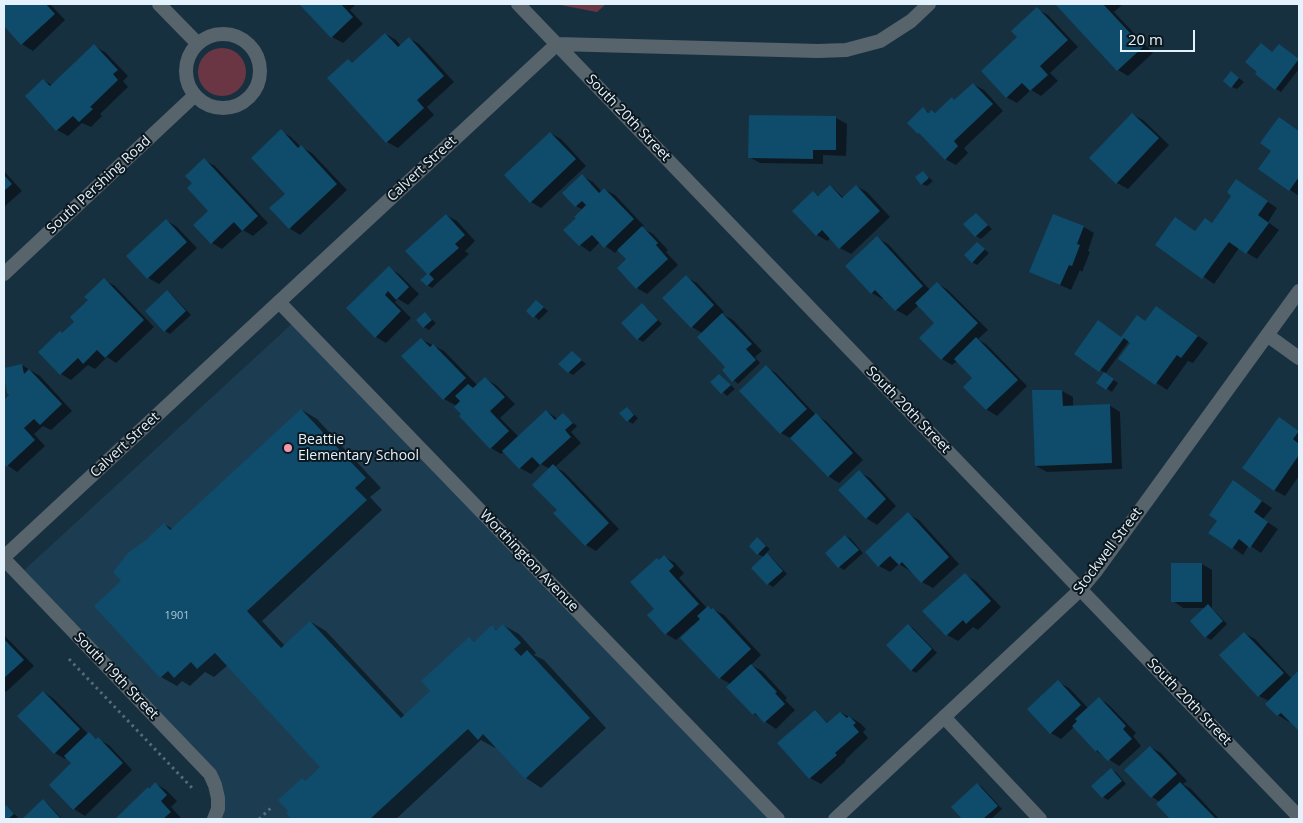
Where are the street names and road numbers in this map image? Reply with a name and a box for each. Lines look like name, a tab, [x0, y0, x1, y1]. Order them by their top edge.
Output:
street label: South 20th Street	[582, 71, 674, 165]
street label: South Pershing Road	[44, 133, 154, 237]
street label: Calvert Street	[384, 133, 460, 205]
street label: South 20th Street	[862, 363, 954, 457]
street label: Calvert Street	[87, 409, 163, 481]
street label: Stockwell Street	[1070, 505, 1146, 597]
street label: Worthington Avenue	[476, 507, 582, 615]
street label: South 19th Street	[70, 629, 162, 723]
street label: South 20th Street	[1143, 655, 1235, 749]

